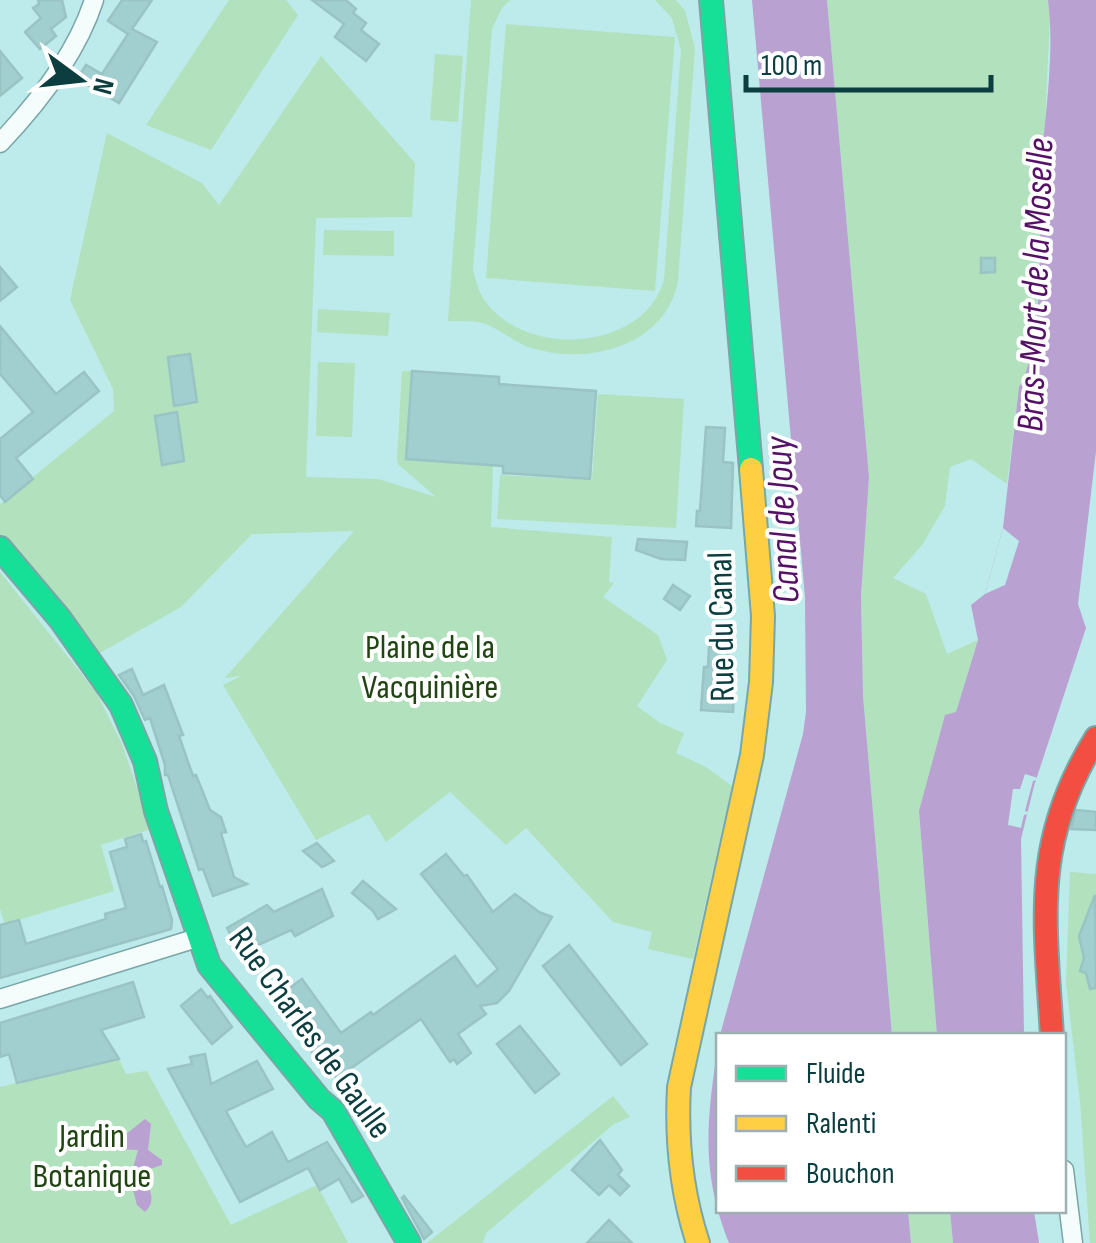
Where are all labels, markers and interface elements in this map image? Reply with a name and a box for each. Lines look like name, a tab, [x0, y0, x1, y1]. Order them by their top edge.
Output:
north arrow	[30, 30, 130, 130]
scale bar	[746, 30, 991, 92]
text: 100 m	[761, 48, 822, 84]
text: N	[85, 75, 121, 98]
water label: Bras-Mort de la Moselle	[1008, 137, 1064, 433]
water label: Canal de Jouy	[756, 434, 810, 604]
street label: Rue du Canal	[699, 552, 745, 702]
park label: Plaine de la Vacquinière	[362, 626, 498, 709]
street label: Rue Charles de Gaulle	[219, 919, 401, 1147]
legend	[716, 1033, 1066, 1213]
text: Fluide	[806, 1056, 866, 1092]
text: Ralenti	[806, 1106, 876, 1142]
park label: Jardin Botanique	[33, 1115, 151, 1198]
text: Bouchon	[806, 1156, 894, 1192]

